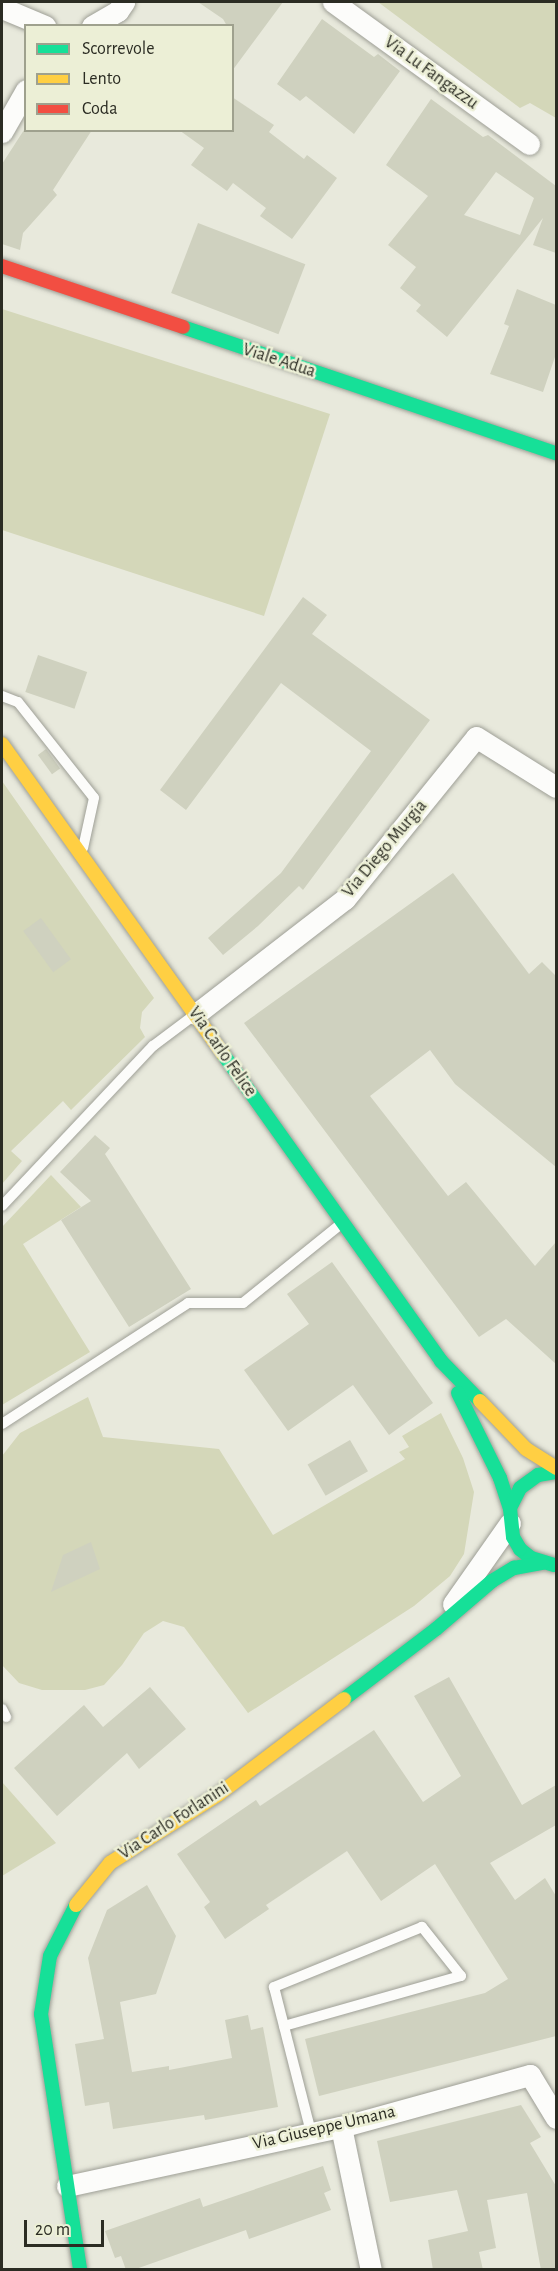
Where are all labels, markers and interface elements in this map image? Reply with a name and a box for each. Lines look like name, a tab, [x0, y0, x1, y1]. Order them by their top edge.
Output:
legend	[24, 24, 234, 132]
street label: Via Lu Fangazzu	[380, 32, 482, 114]
text: Scorrevole	[82, 40, 155, 58]
text: Lento	[82, 70, 121, 88]
text: Coda	[82, 100, 117, 118]
street label: Viale Adua	[240, 339, 318, 383]
street label: Via Diego Murgia	[338, 796, 432, 902]
street label: Via Carlo Felice	[183, 1003, 261, 1101]
street label: Via Carlo Forlanini	[115, 1777, 233, 1865]
street label: Via Giuseppe Umana	[251, 2101, 397, 2155]
scale bar	[27, 2208, 106, 2246]
text: 20 m	[35, 2221, 70, 2239]

